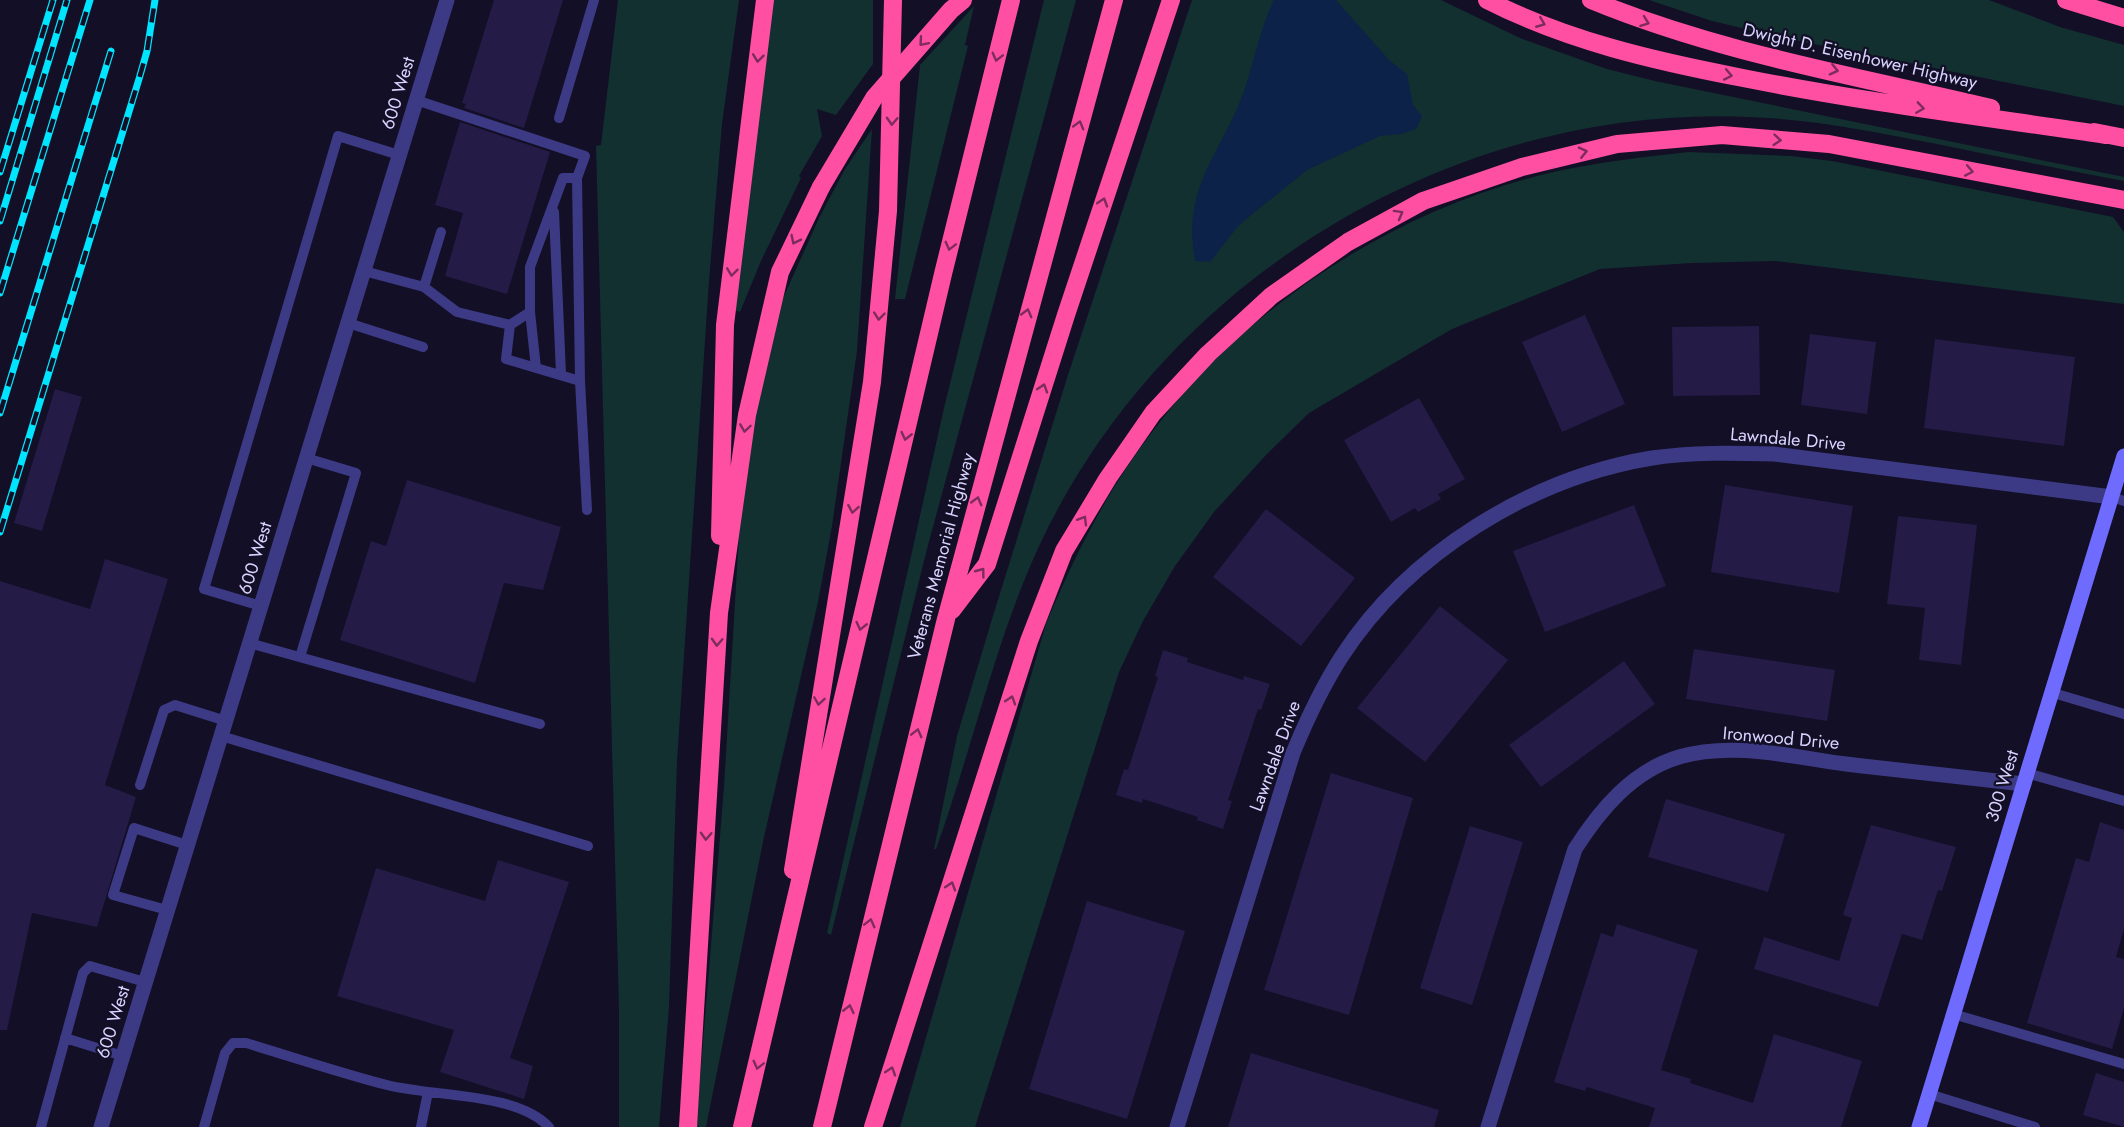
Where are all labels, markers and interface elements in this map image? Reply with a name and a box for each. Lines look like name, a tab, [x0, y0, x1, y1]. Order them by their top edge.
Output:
one-way arrow	[1640, 14, 1650, 27]
one-way arrow	[1535, 16, 1545, 29]
street label: Dwight D. Eisenhower Highway	[1740, 16, 1980, 96]
one-way arrow	[919, 36, 930, 47]
one-way arrow	[991, 51, 1004, 61]
street label: 600 West	[375, 53, 422, 132]
one-way arrow	[753, 54, 765, 63]
one-way arrow	[1829, 63, 1839, 76]
one-way arrow	[1723, 68, 1733, 81]
one-way arrow	[1916, 101, 1925, 113]
one-way arrow	[886, 117, 899, 126]
one-way arrow	[1072, 120, 1084, 131]
one-way arrow	[1772, 133, 1781, 146]
one-way arrow	[1578, 147, 1588, 160]
one-way arrow	[1964, 164, 1974, 177]
one-way arrow	[1096, 197, 1109, 208]
one-way arrow	[1393, 210, 1403, 221]
one-way arrow	[791, 234, 803, 245]
one-way arrow	[945, 241, 958, 251]
one-way arrow	[726, 268, 738, 277]
one-way arrow	[1020, 308, 1033, 318]
one-way arrow	[873, 311, 886, 321]
one-way arrow	[1036, 383, 1048, 394]
street label: Lawndale Drive	[1729, 421, 1847, 457]
one-way arrow	[740, 423, 752, 432]
one-way arrow	[900, 431, 913, 441]
street label: Veterans Memorial Highway	[901, 450, 981, 662]
one-way arrow	[970, 496, 982, 507]
one-way arrow	[847, 504, 860, 514]
one-way arrow	[1075, 516, 1087, 526]
street label: 600 West	[232, 518, 279, 597]
one-way arrow	[974, 568, 985, 579]
one-way arrow	[856, 621, 869, 631]
one-way arrow	[711, 637, 724, 646]
one-way arrow	[1003, 695, 1016, 706]
one-way arrow	[814, 697, 826, 706]
street label: Lawndale Drive	[1243, 697, 1307, 815]
street label: Ironwood Drive	[1722, 720, 1840, 756]
one-way arrow	[910, 729, 922, 739]
street label: 300 West	[1979, 746, 2025, 825]
one-way arrow	[699, 832, 712, 841]
one-way arrow	[944, 881, 956, 892]
one-way arrow	[862, 918, 875, 928]
street label: 600 West	[90, 982, 137, 1061]
one-way arrow	[842, 1004, 855, 1014]
one-way arrow	[752, 1059, 765, 1069]
one-way arrow	[884, 1066, 896, 1077]

